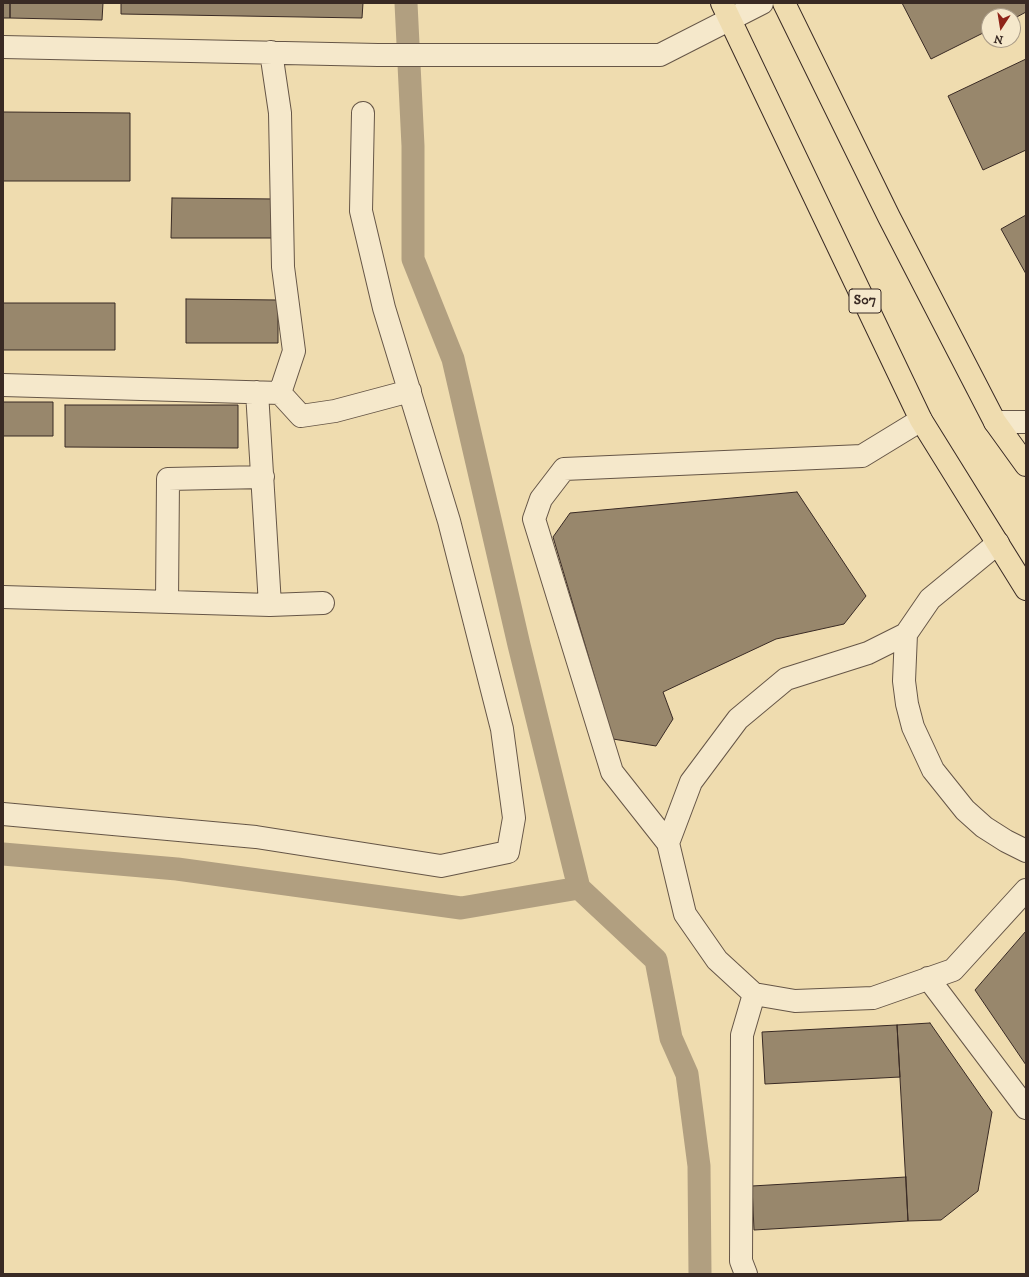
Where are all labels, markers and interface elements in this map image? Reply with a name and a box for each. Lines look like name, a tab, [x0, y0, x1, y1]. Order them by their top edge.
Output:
north arrow	[981, 8, 1021, 48]
text: N	[993, 31, 1005, 47]
road number: S07	[849, 289, 881, 313]

